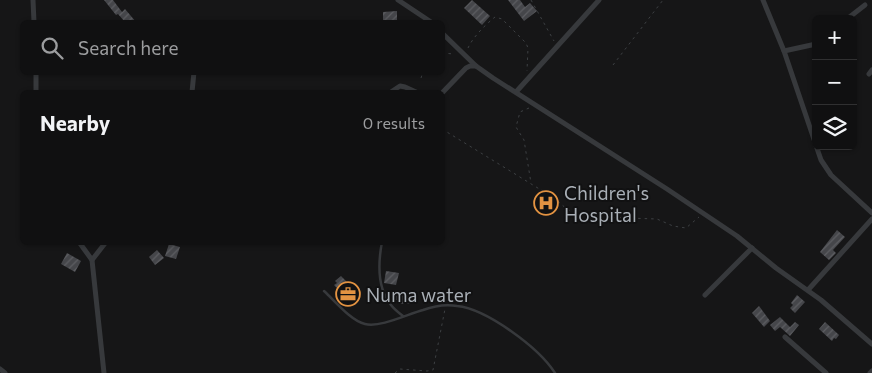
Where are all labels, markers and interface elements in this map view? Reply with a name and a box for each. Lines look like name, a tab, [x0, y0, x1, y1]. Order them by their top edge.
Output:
map controls	[812, 15, 857, 150]
button: +	[812, 15, 857, 60]
search box	[20, 20, 445, 75]
icon: search	[38, 34, 66, 62]
text: Search here	[78, 36, 178, 59]
button: −	[812, 60, 857, 105]
button: layers	[812, 105, 857, 150]
text: Nearby	[40, 110, 110, 135]
text: 0 results	[363, 113, 425, 132]
place label: Children's Hospital	[564, 181, 649, 226]
hospital icon: Children's Hospital	[533, 190, 559, 216]
office icon: Numa water	[335, 281, 361, 307]
place label: Numa water	[366, 283, 472, 306]

